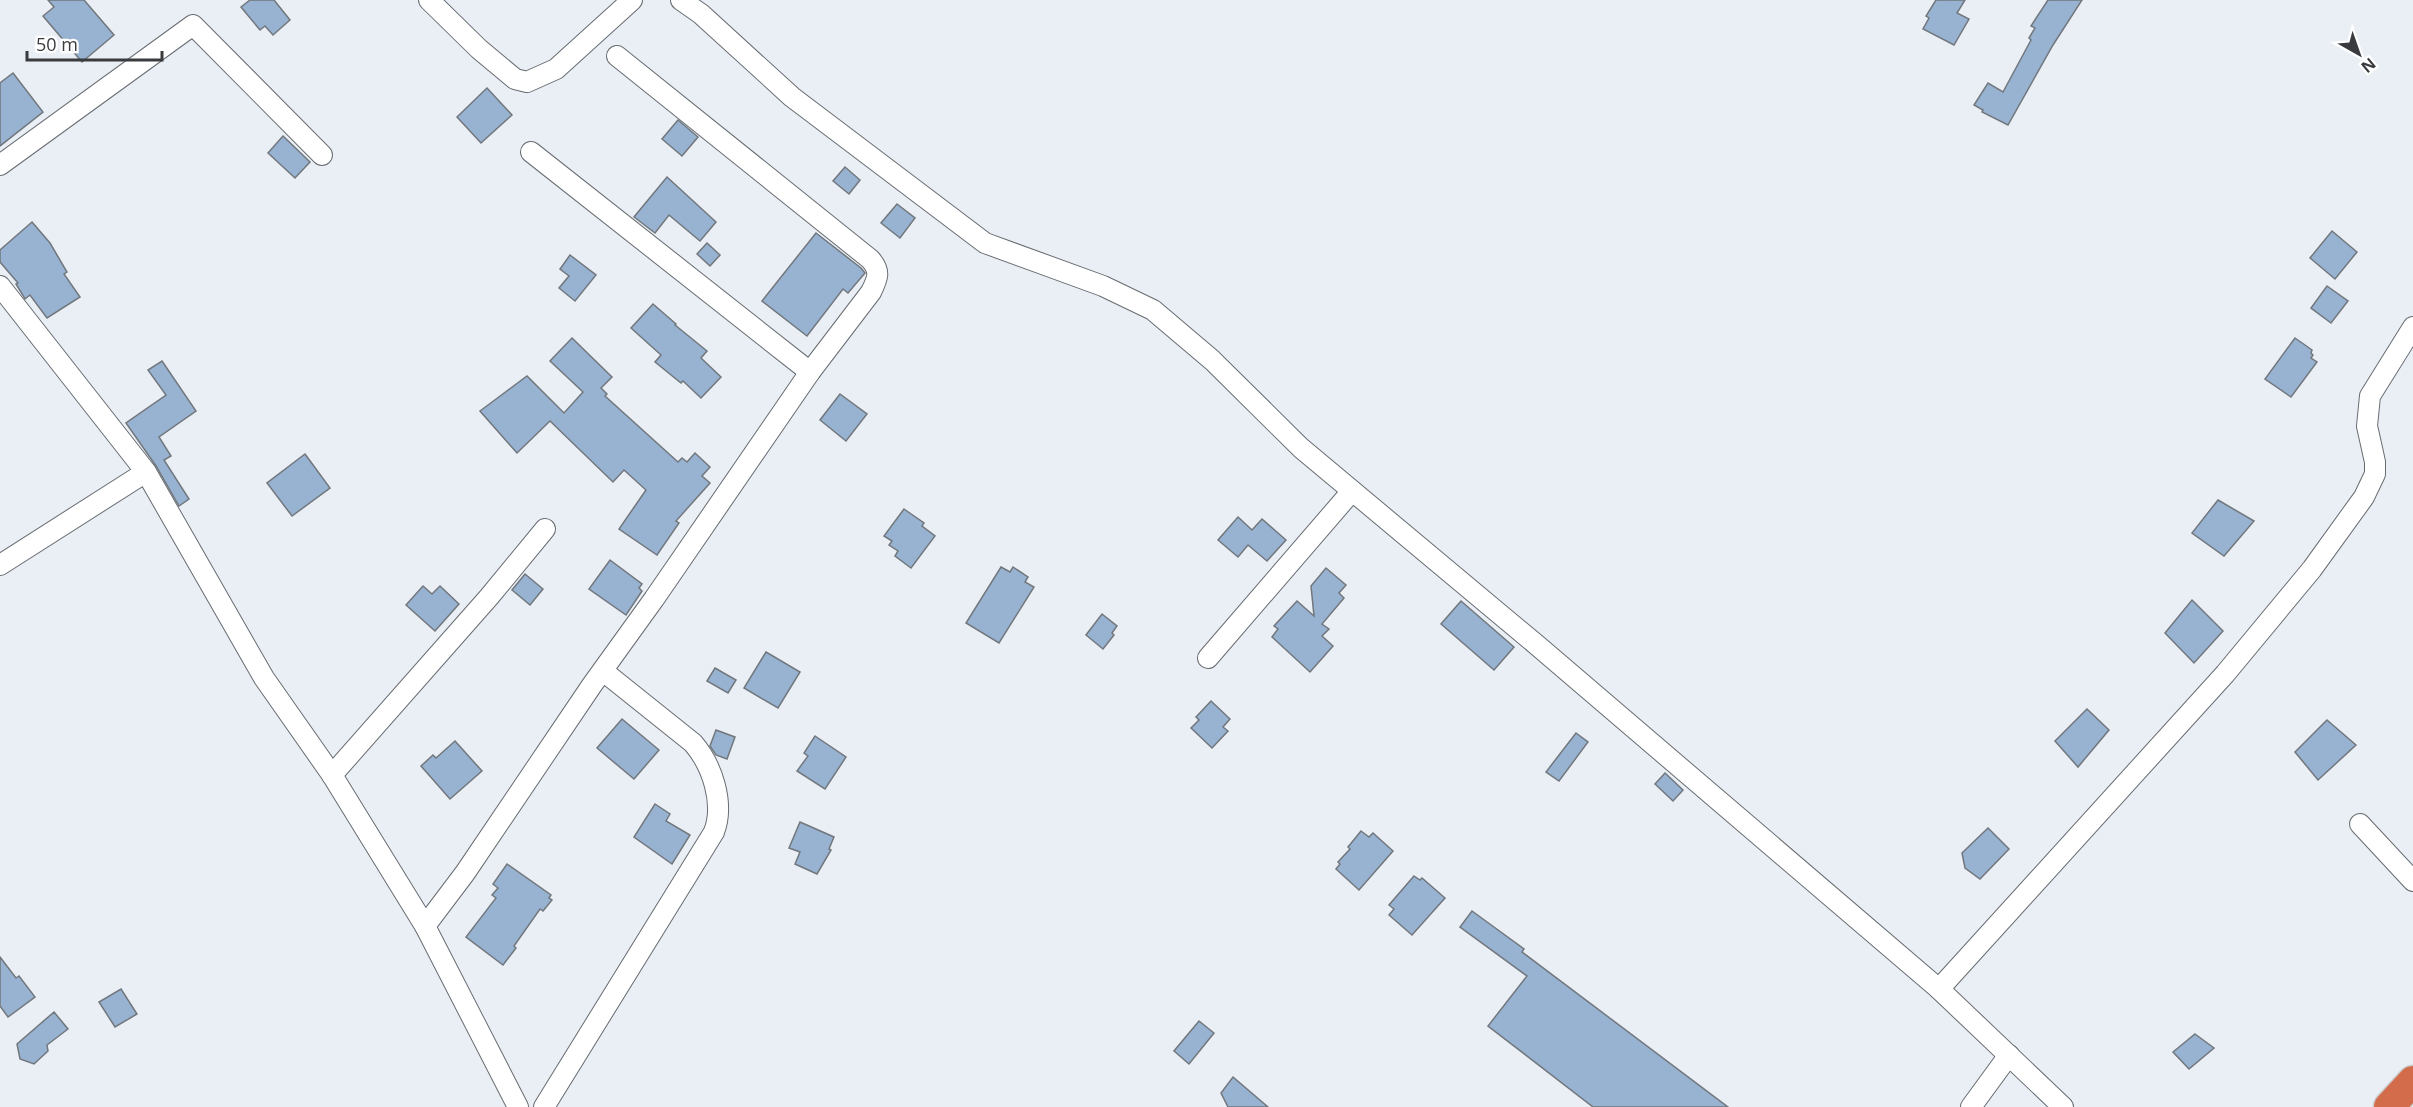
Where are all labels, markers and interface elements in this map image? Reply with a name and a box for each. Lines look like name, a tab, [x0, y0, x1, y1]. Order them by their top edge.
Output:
scale bar	[27, 24, 162, 62]
north arrow	[2329, 24, 2389, 84]
text: 50 m	[36, 32, 78, 56]
text: N	[2357, 53, 2381, 78]

